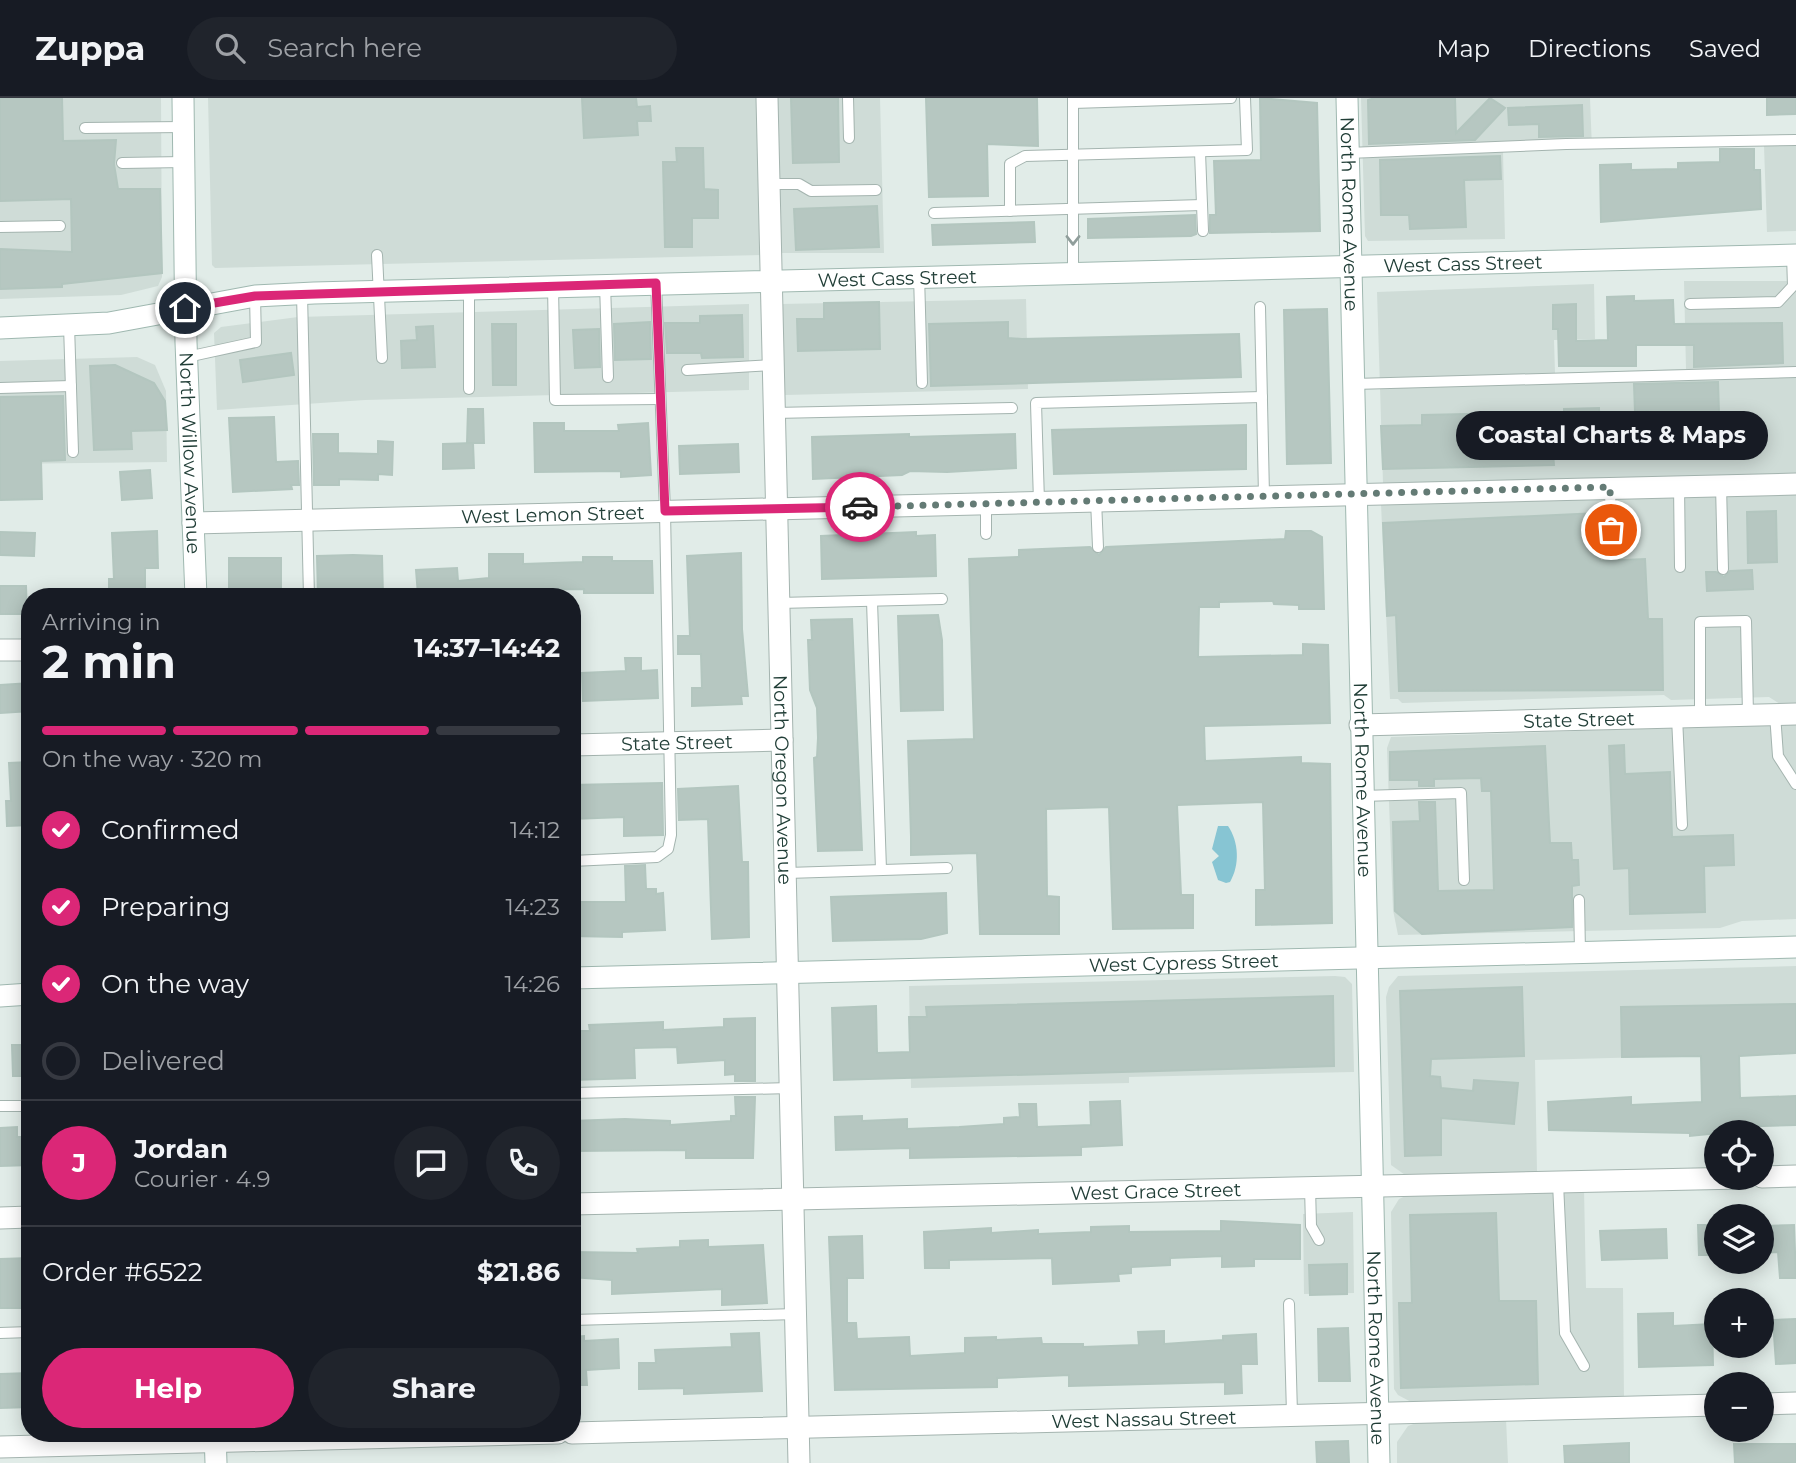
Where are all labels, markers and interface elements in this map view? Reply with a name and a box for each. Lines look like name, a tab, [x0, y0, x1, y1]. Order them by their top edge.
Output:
search box	[187, 17, 677, 80]
text: Zuppa	[35, 28, 145, 68]
icon: search	[211, 29, 249, 67]
text: Search here	[267, 32, 422, 64]
text: Map	[1437, 34, 1490, 63]
text: Directions	[1528, 34, 1651, 63]
text: Saved	[1689, 34, 1761, 63]
street label: North Rome Avenue	[1336, 116, 1363, 312]
one-way arrow	[1065, 235, 1081, 246]
street label: West Cass Street	[1383, 250, 1543, 277]
street label: West Cass Street	[817, 265, 977, 292]
pin	[155, 278, 215, 338]
icon: home	[166, 289, 204, 327]
street label: North Willow Avenue	[175, 351, 206, 554]
callout: Coastal Charts & Maps	[1455, 411, 1767, 460]
text: Coastal Charts & Maps	[1478, 421, 1746, 449]
courier	[825, 472, 895, 542]
icon: car	[841, 488, 879, 526]
pin	[1581, 500, 1641, 560]
street label: West Lemon Street	[461, 501, 645, 528]
icon: bag	[1592, 511, 1630, 549]
text: Arriving in	[42, 608, 161, 636]
text: 14:37–14:42	[414, 632, 560, 664]
text: 2 min	[42, 633, 176, 690]
street label: North Oregon Avenue	[769, 674, 797, 885]
street label: North Rome Avenue	[1349, 682, 1377, 878]
street label: State Street	[1523, 707, 1635, 732]
street label: State Street	[621, 730, 733, 755]
text: On the way · 320 m	[42, 745, 262, 773]
icon: check	[42, 811, 80, 849]
text: Confirmed	[101, 814, 240, 846]
text: 14:12	[510, 816, 560, 844]
icon: check	[42, 888, 80, 926]
text: Preparing	[101, 891, 230, 923]
text: 14:23	[505, 893, 560, 921]
street label: West Cypress Street	[1088, 949, 1279, 976]
icon: check	[42, 965, 80, 1003]
text: On the way	[101, 968, 249, 1000]
text: 14:26	[504, 970, 560, 998]
text: Delivered	[101, 1045, 225, 1077]
map controls	[1704, 1120, 1774, 1442]
button: locate	[1704, 1120, 1774, 1190]
button: chat	[394, 1126, 468, 1200]
button: phone	[486, 1126, 560, 1200]
text: Jordan	[134, 1133, 228, 1165]
text: J	[72, 1147, 86, 1179]
text: Courier · 4.9	[134, 1165, 270, 1193]
street label: West Grace Street	[1070, 1178, 1242, 1204]
button: layers	[1704, 1204, 1774, 1274]
street label: North Rome Avenue	[1363, 1250, 1390, 1445]
text: Order #6522	[42, 1256, 203, 1288]
text: $21.86	[477, 1256, 560, 1288]
button: +	[1704, 1288, 1774, 1358]
button: Help	[42, 1348, 294, 1428]
button: Share	[308, 1348, 560, 1428]
button: −	[1704, 1372, 1774, 1442]
street label: West Nassau Street	[1051, 1405, 1237, 1433]

